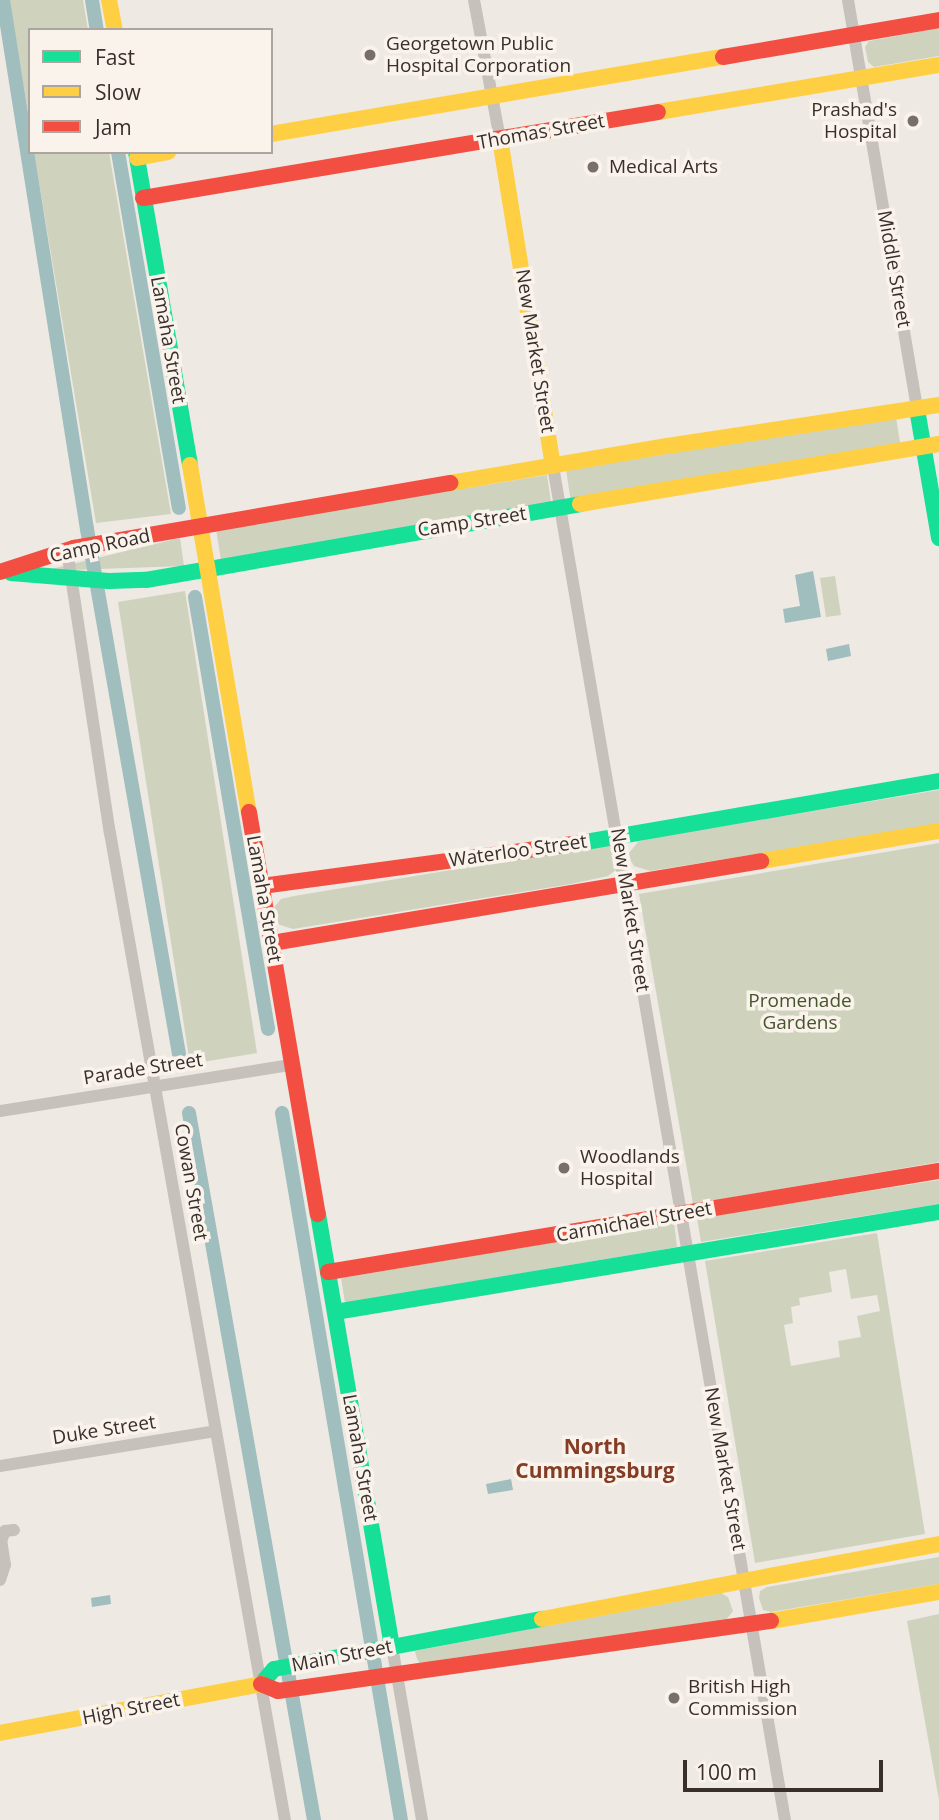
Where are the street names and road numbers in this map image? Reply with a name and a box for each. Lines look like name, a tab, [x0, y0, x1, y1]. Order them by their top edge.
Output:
street label: Thomas Street	[476, 110, 606, 154]
street label: Middle Street	[872, 209, 916, 329]
street label: New Market Street	[511, 267, 559, 435]
street label: Lamaha Street	[146, 275, 190, 405]
street label: Camp Street	[416, 502, 528, 542]
street label: Camp Road	[48, 524, 152, 568]
street label: New Market Street	[606, 826, 654, 994]
street label: Waterloo Street	[448, 830, 588, 872]
street label: Lamaha Street	[242, 834, 286, 964]
street label: Parade Street	[82, 1048, 204, 1090]
street label: Cowan Street	[169, 1122, 213, 1242]
street label: Carmichael Street	[554, 1197, 714, 1247]
street label: New Market Street	[699, 1386, 751, 1552]
street label: Lamaha Street	[338, 1393, 382, 1523]
street label: Duke Street	[51, 1411, 157, 1449]
street label: Main Street	[290, 1635, 394, 1677]
street label: High Street	[80, 1688, 182, 1730]

